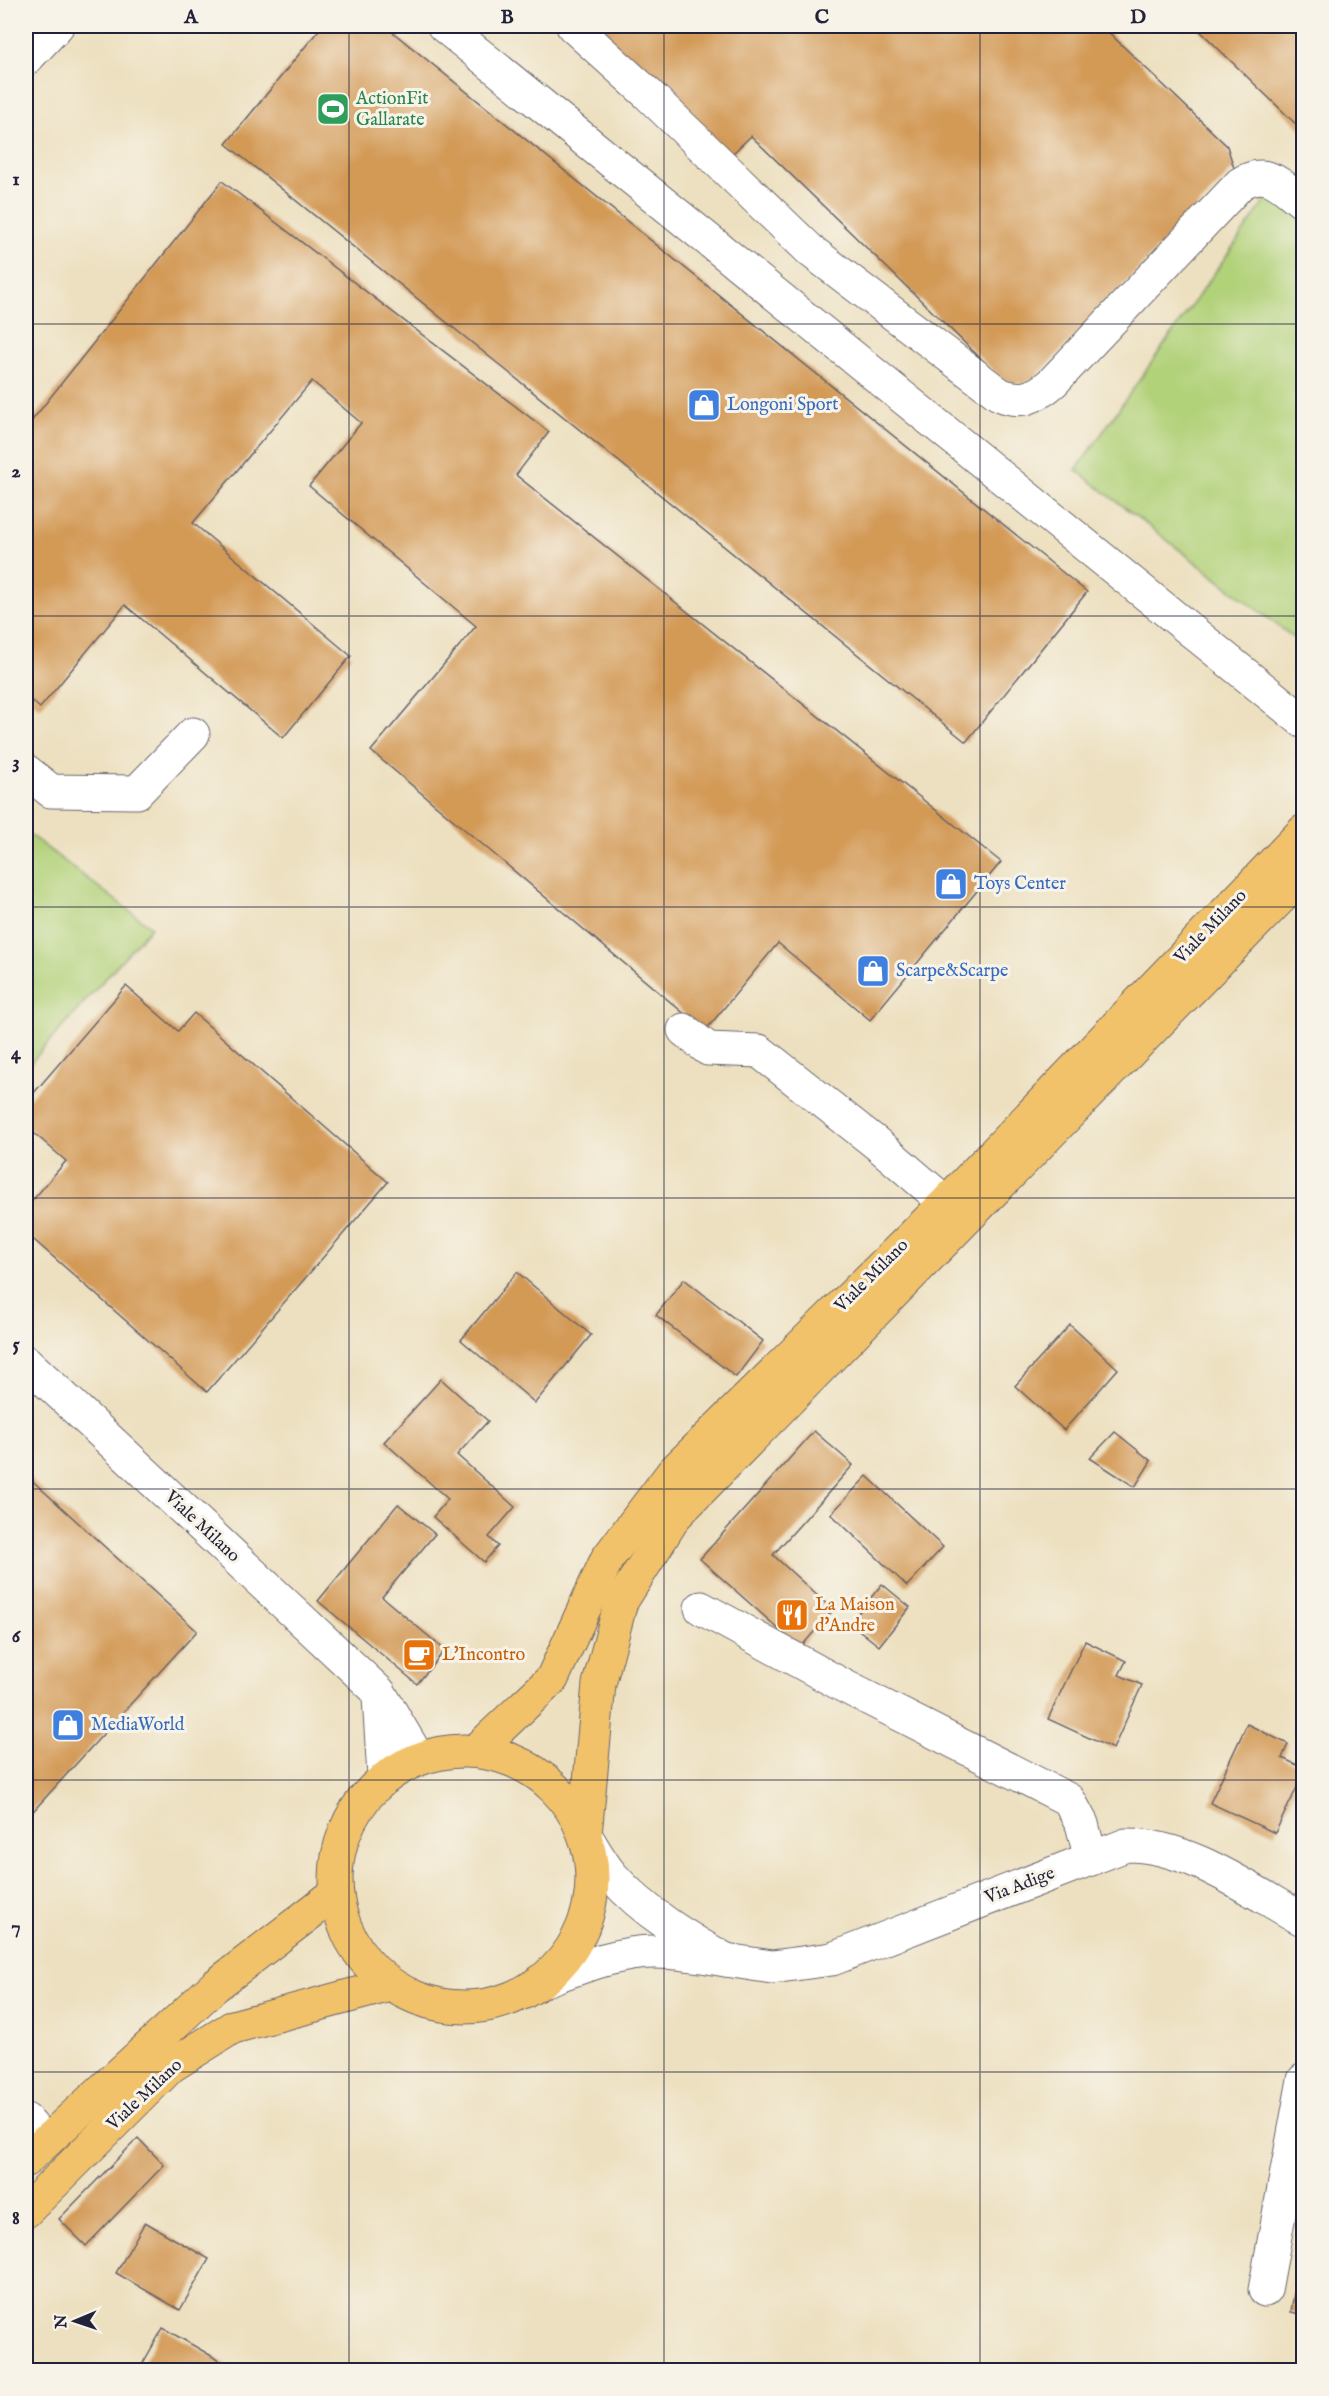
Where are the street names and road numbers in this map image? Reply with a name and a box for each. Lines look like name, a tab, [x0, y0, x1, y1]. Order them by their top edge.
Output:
street label: Viale Milano	[1169, 885, 1253, 970]
street label: Viale Milano	[830, 1234, 914, 1318]
street label: Viale Milano	[159, 1485, 245, 1568]
street label: Via Adige	[981, 1862, 1058, 1910]
street label: Viale Milano	[102, 2054, 188, 2137]

